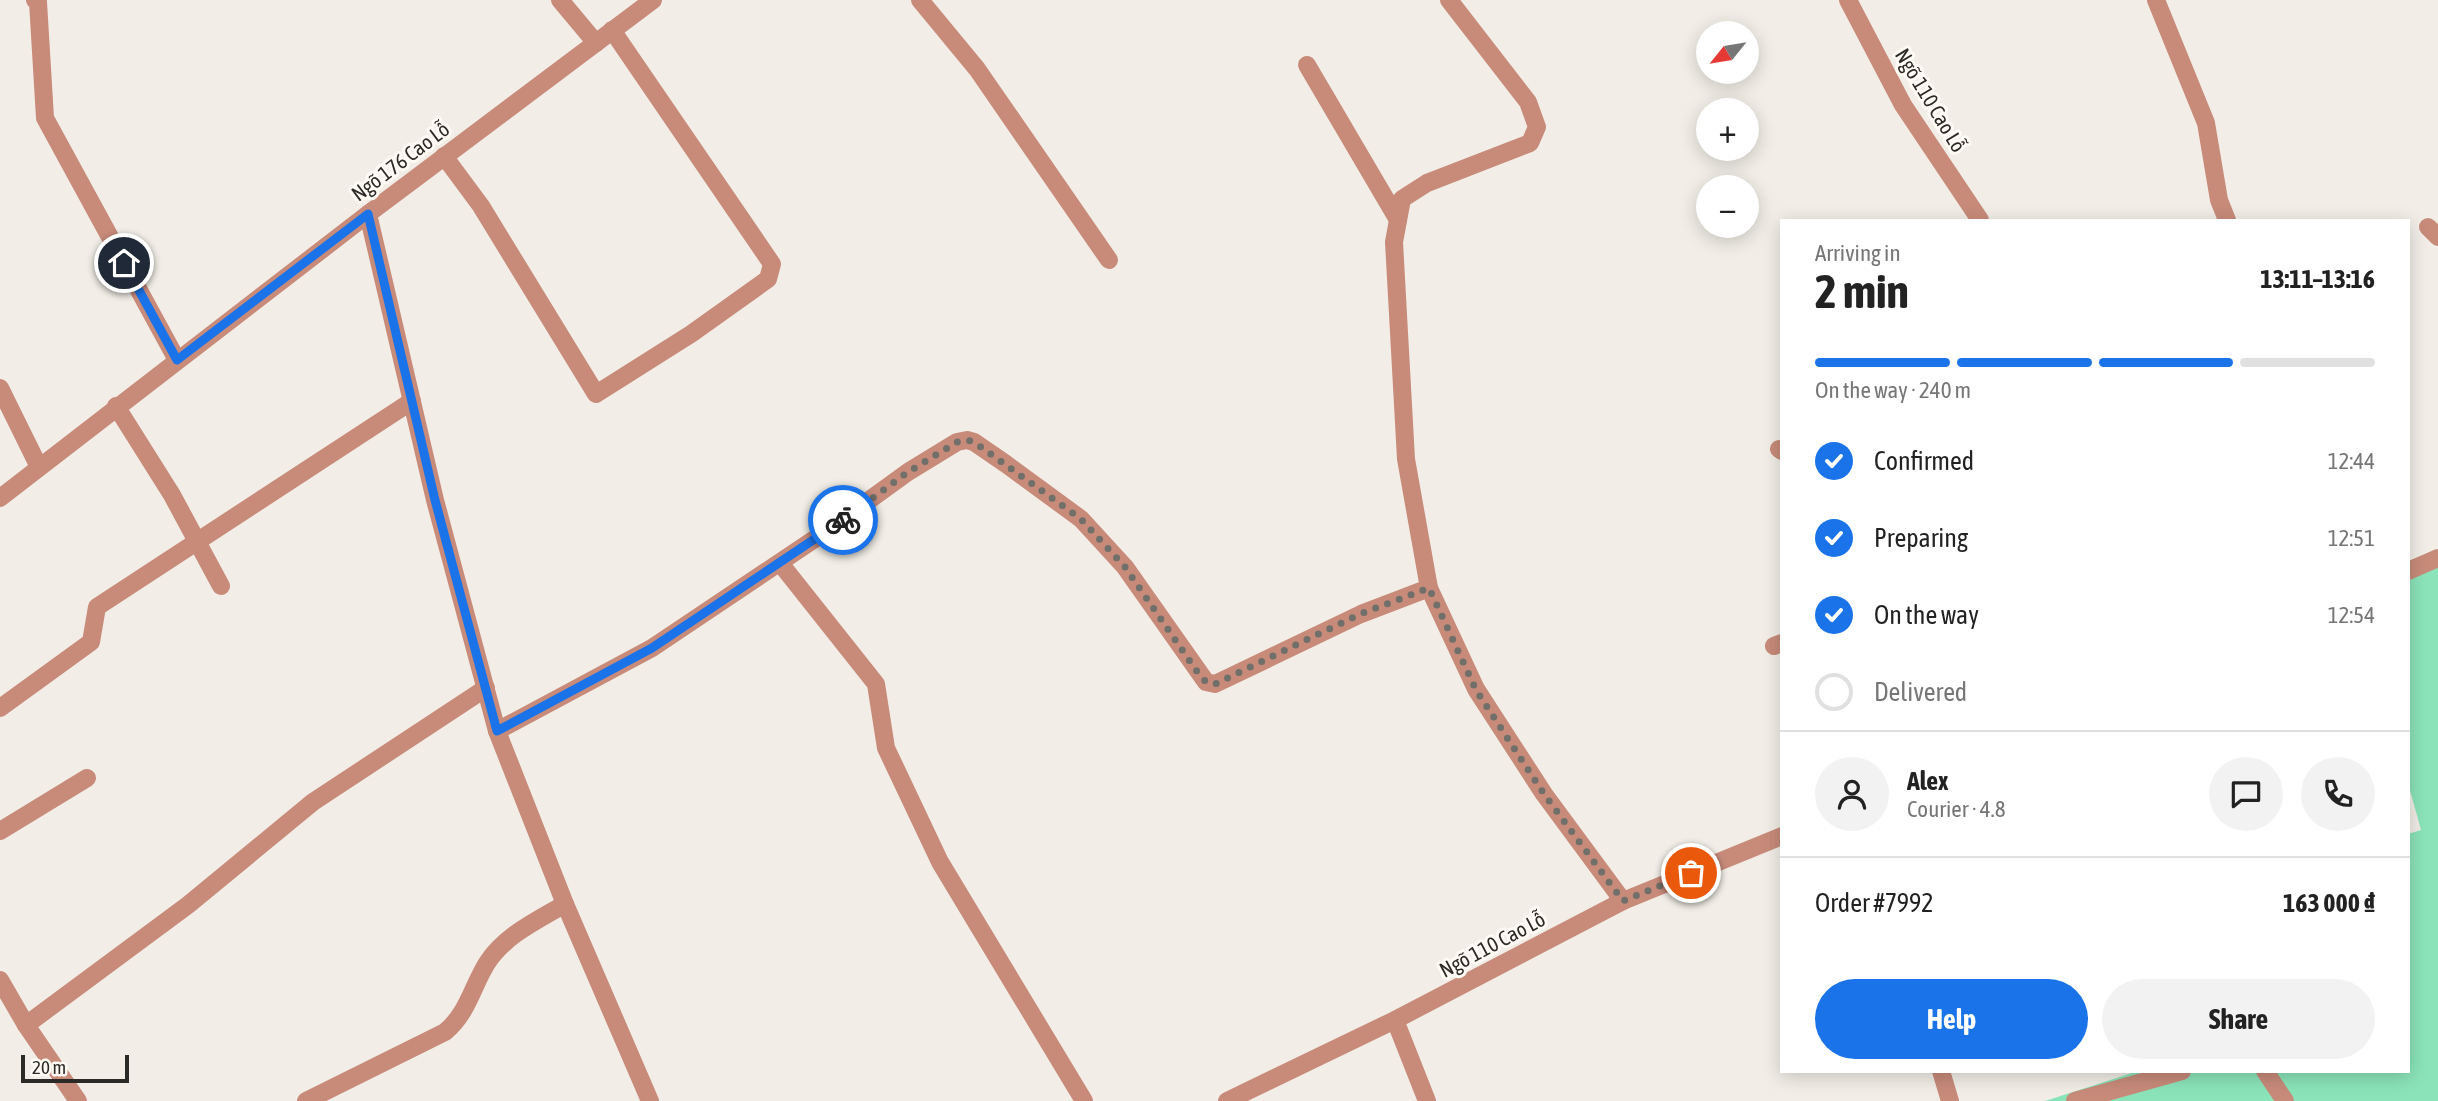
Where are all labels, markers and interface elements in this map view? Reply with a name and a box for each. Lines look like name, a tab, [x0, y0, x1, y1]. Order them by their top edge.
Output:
north arrow	[1696, 21, 1759, 84]
map controls	[1696, 21, 1759, 238]
street label: Ngõ 110 Cao Lỗ	[1891, 44, 1971, 156]
button: +	[1696, 98, 1759, 161]
street label: Ngõ 176 Cao Lỗ	[346, 116, 454, 206]
button: −	[1696, 175, 1759, 238]
pin	[94, 233, 154, 293]
text: Arriving in	[1815, 240, 1901, 266]
icon: home	[105, 244, 143, 282]
text: 13:11–13:16	[2260, 264, 2375, 294]
text: 2 min	[1815, 265, 1909, 318]
text: On the way · 240 m	[1815, 377, 1971, 403]
icon: check	[1815, 442, 1853, 480]
text: Confirmed	[1874, 446, 1974, 476]
text: 12:44	[2328, 448, 2375, 474]
courier	[808, 485, 878, 555]
icon: bike	[824, 501, 862, 539]
icon: check	[1815, 519, 1853, 557]
text: Preparing	[1874, 523, 1968, 553]
text: 12:51	[2328, 525, 2375, 551]
icon: check	[1815, 596, 1853, 634]
text: On the way	[1874, 600, 1979, 630]
text: 12:54	[2328, 602, 2375, 628]
text: Delivered	[1874, 677, 1967, 707]
button: person	[1815, 757, 1889, 831]
button: chat	[2209, 757, 2283, 831]
button: phone	[2301, 757, 2375, 831]
text: Alex	[1907, 766, 1948, 796]
text: Courier · 4.8	[1907, 796, 2006, 822]
pin	[1661, 843, 1721, 903]
icon: bag	[1672, 854, 1710, 892]
text: Order #7992	[1815, 888, 1934, 918]
text: 163 000 ₫	[2283, 888, 2375, 918]
street label: Ngõ 110 Cao Lỗ	[1435, 906, 1549, 982]
button: Help	[1815, 979, 2088, 1059]
button: Share	[2102, 979, 2375, 1059]
scale bar	[21, 1052, 130, 1084]
text: 20 m	[32, 1056, 66, 1078]

